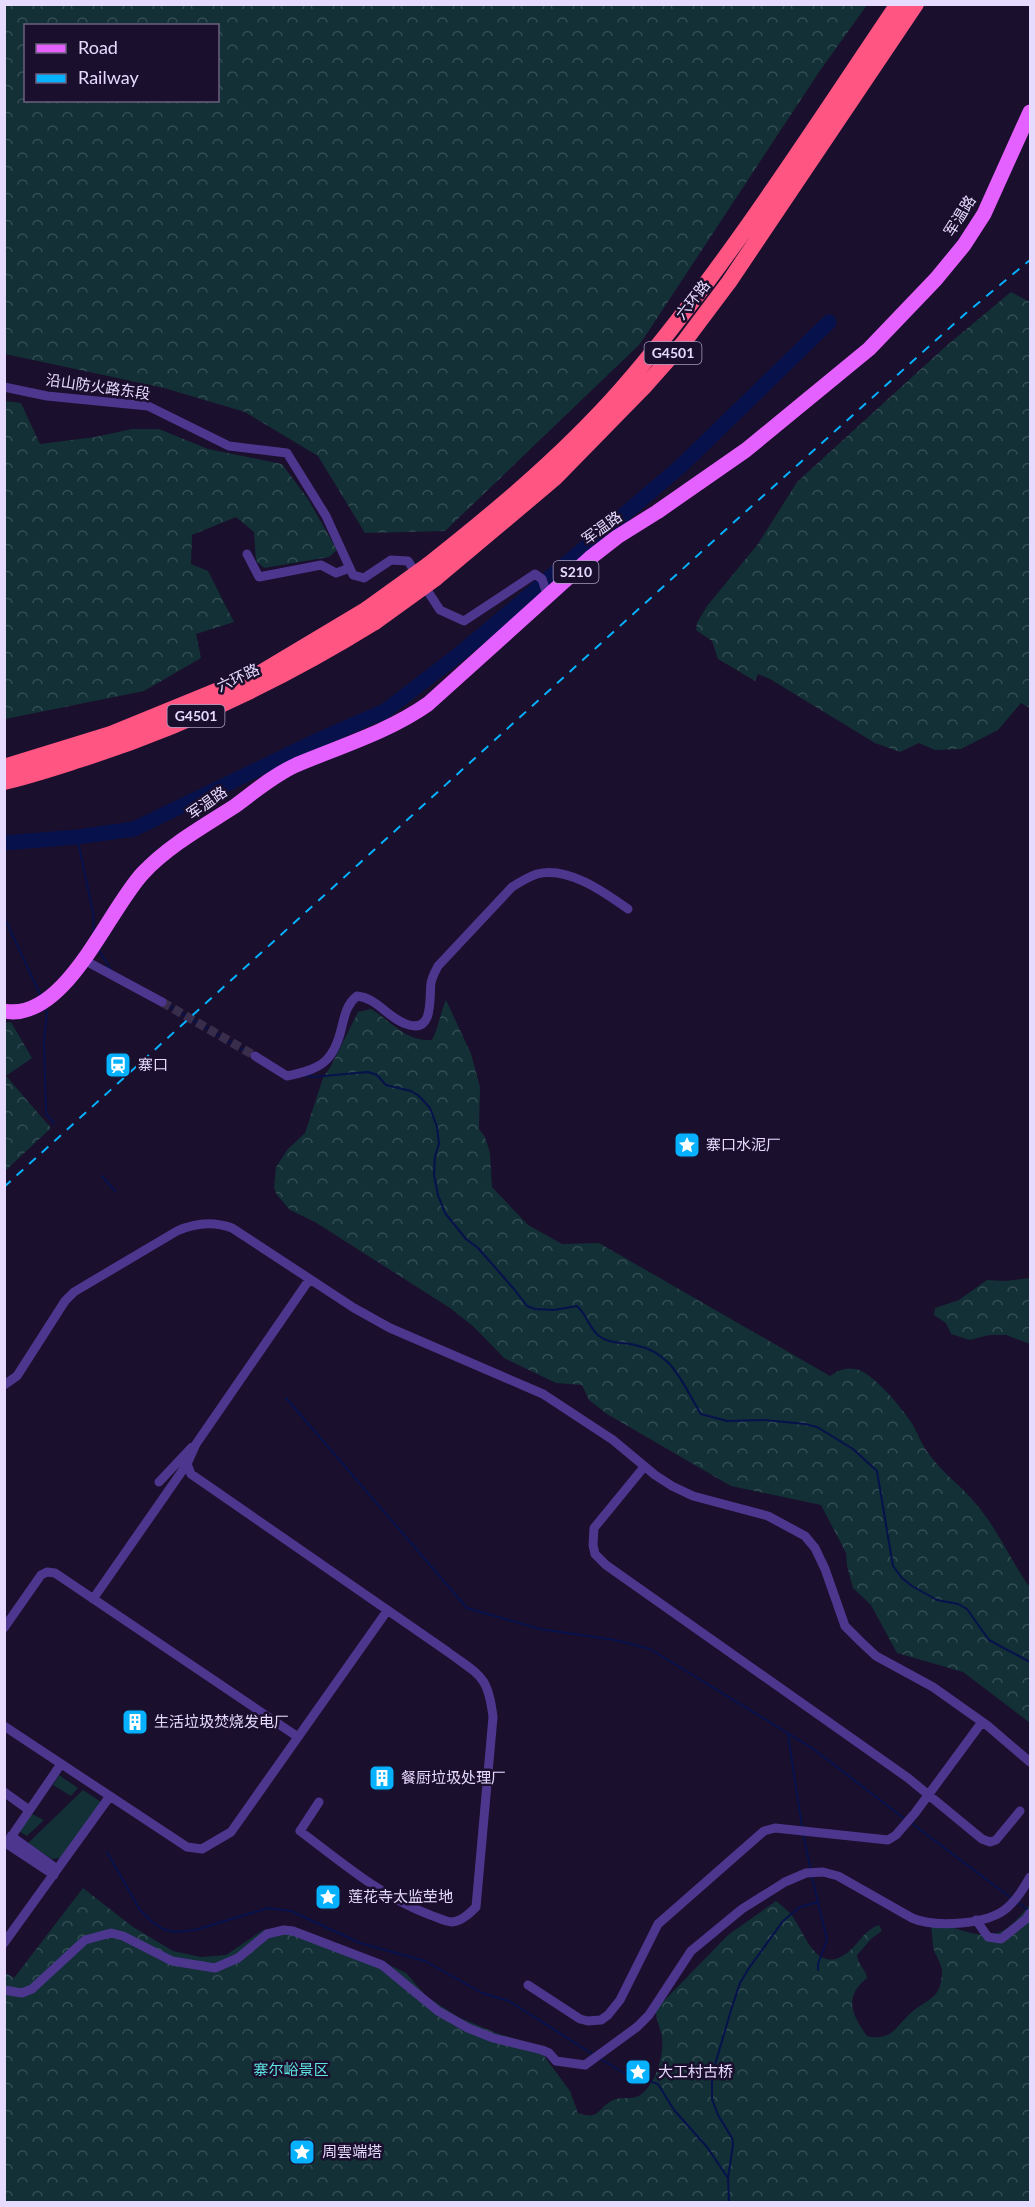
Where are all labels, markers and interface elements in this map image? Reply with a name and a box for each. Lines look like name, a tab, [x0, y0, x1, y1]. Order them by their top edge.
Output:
legend	[24, 24, 219, 102]
text: Road	[78, 36, 118, 58]
text: Railway	[78, 66, 139, 88]
street label: 军温路	[940, 192, 979, 239]
street label: 六环路	[671, 276, 713, 323]
road number: G4501	[644, 342, 702, 364]
street label: 沿山防火路东段	[45, 370, 151, 402]
street label: 军温路	[578, 507, 625, 548]
road number: S210	[554, 561, 598, 583]
street label: 六环路	[213, 659, 262, 695]
road number: G4501	[168, 705, 224, 727]
street label: 军温路	[183, 782, 230, 822]
station icon: 寨口	[103, 1050, 133, 1080]
place label: 寨口	[138, 1055, 168, 1073]
place icon: 寨口水泥厂	[672, 1130, 702, 1160]
place label: 寨口水泥厂	[706, 1135, 781, 1153]
building icon: 生活垃圾焚烧发电厂	[120, 1707, 150, 1737]
place label: 生活垃圾焚烧发电厂	[154, 1712, 289, 1730]
building icon: 餐厨垃圾处理厂	[367, 1763, 397, 1793]
place label: 餐厨垃圾处理厂	[401, 1768, 506, 1786]
place icon: 莲花寺太监茔地	[313, 1882, 343, 1912]
place label: 莲花寺太监茔地	[348, 1887, 453, 1905]
place icon: 大工村古桥	[623, 2057, 653, 2087]
park label: 寨尔峪景区	[253, 2060, 329, 2078]
place label: 大工村古桥	[658, 2062, 733, 2080]
place icon: 周雲端塔	[287, 2137, 317, 2167]
place label: 周雲端塔	[322, 2142, 382, 2160]

